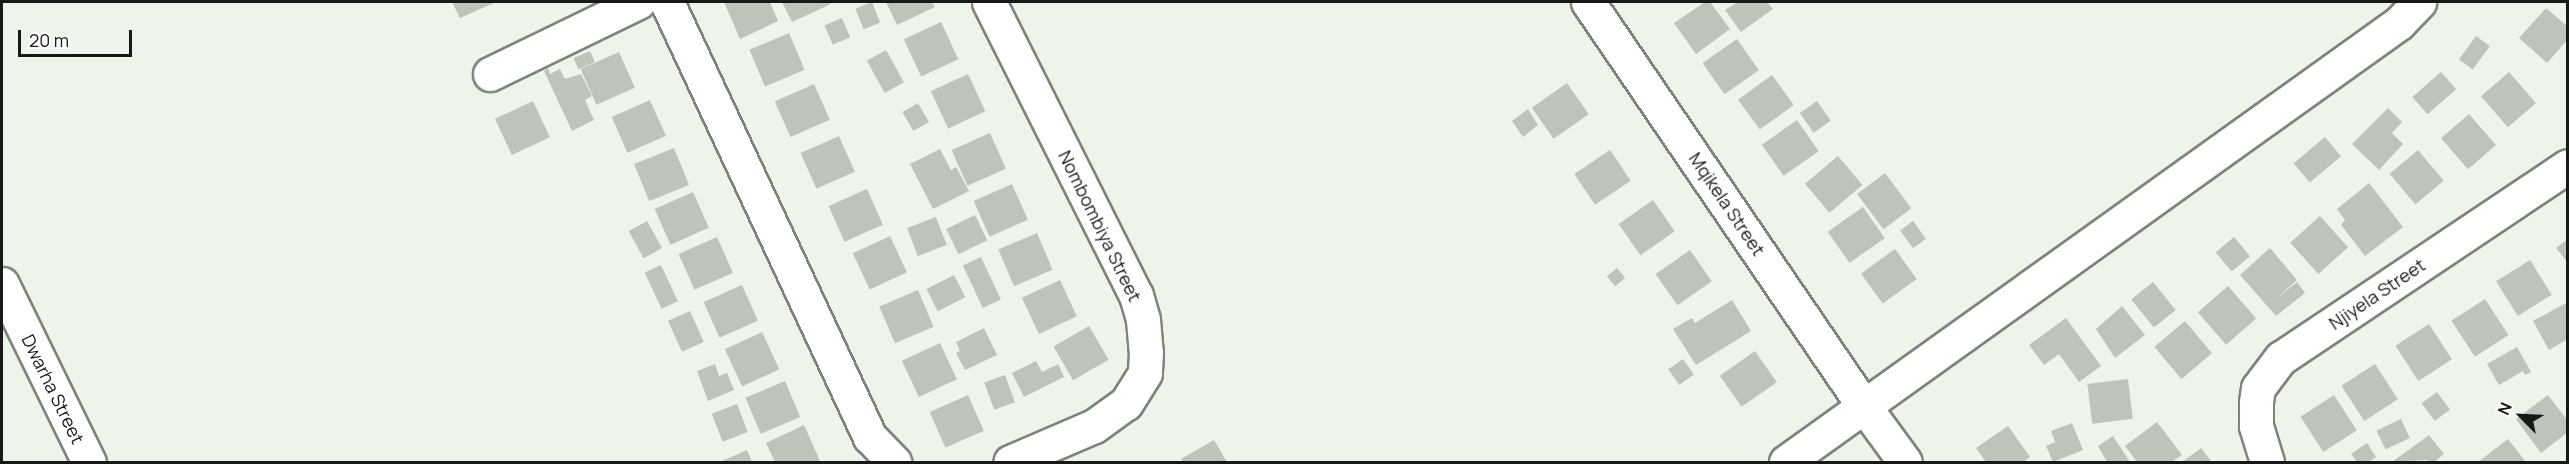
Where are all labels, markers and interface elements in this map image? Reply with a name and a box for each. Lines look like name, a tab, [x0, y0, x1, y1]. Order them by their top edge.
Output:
scale bar	[21, 18, 135, 56]
text: 20 m	[29, 28, 69, 52]
street label: Nombombiya Street	[1054, 147, 1146, 305]
street label: Mqikela Street	[1685, 148, 1769, 260]
street label: Njiyela Street	[2325, 254, 2429, 334]
street label: Dwarha Street	[17, 331, 89, 447]
north arrow	[2491, 386, 2551, 446]
text: N	[2492, 399, 2517, 418]

